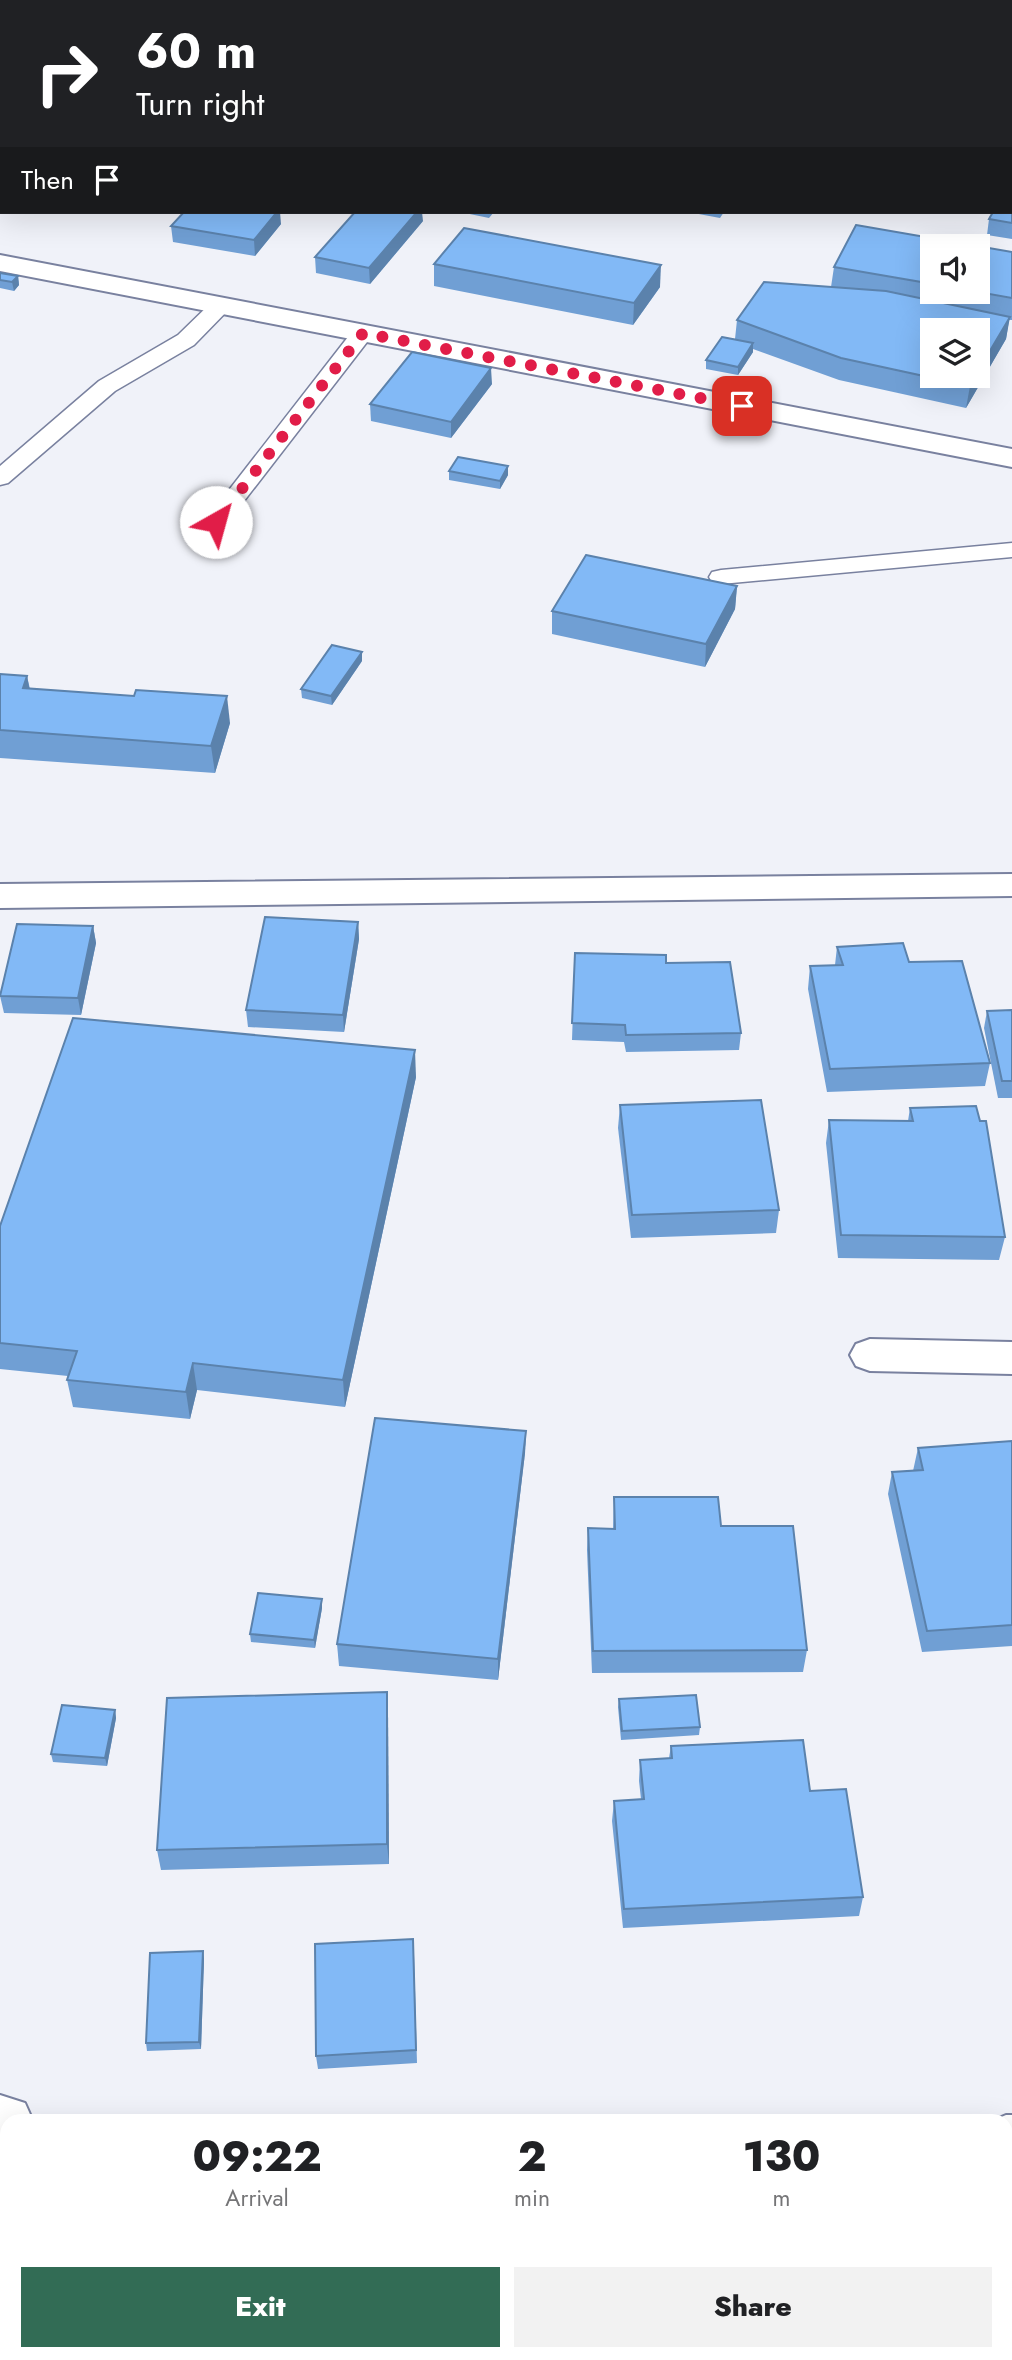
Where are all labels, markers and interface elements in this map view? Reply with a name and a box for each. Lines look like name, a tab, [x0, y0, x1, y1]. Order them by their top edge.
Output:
text: 60 m	[136, 16, 256, 86]
icon: right	[21, 28, 112, 119]
text: Turn right	[136, 81, 265, 127]
text: Then	[21, 161, 74, 199]
icon: arrive	[88, 161, 126, 199]
map controls	[920, 234, 990, 388]
button: sound	[920, 234, 990, 304]
button: layers	[920, 318, 990, 388]
pin	[712, 376, 772, 436]
icon: arrive	[723, 387, 761, 425]
position arrow	[179, 485, 253, 559]
text: 09:22	[193, 2126, 322, 2187]
text: 2	[518, 2126, 546, 2187]
text: 130	[743, 2126, 820, 2187]
text: Arrival	[225, 2181, 289, 2215]
text: min	[514, 2181, 550, 2215]
text: m	[773, 2181, 791, 2215]
button: Exit	[21, 2267, 500, 2347]
button: Share	[514, 2267, 992, 2347]

